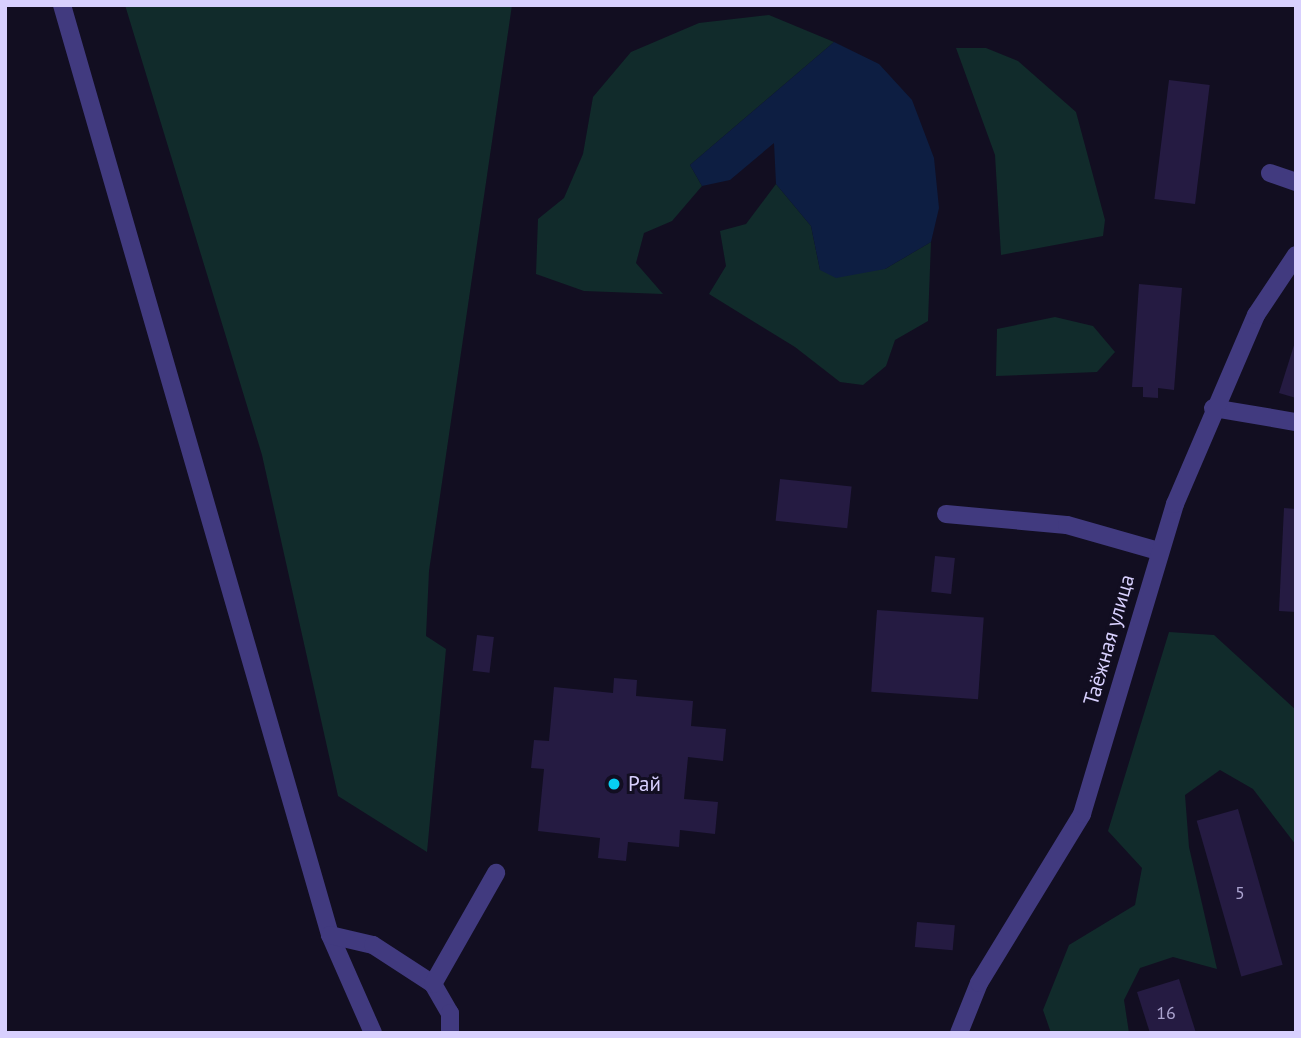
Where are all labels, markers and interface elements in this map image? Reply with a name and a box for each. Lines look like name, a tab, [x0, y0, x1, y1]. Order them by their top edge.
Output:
street label: Таёжная улица	[1078, 572, 1140, 708]
place label: Рай	[628, 771, 661, 797]
marker: Рай	[606, 776, 622, 792]
house number: 5	[1235, 882, 1245, 904]
house number: 16	[1156, 1002, 1176, 1024]

